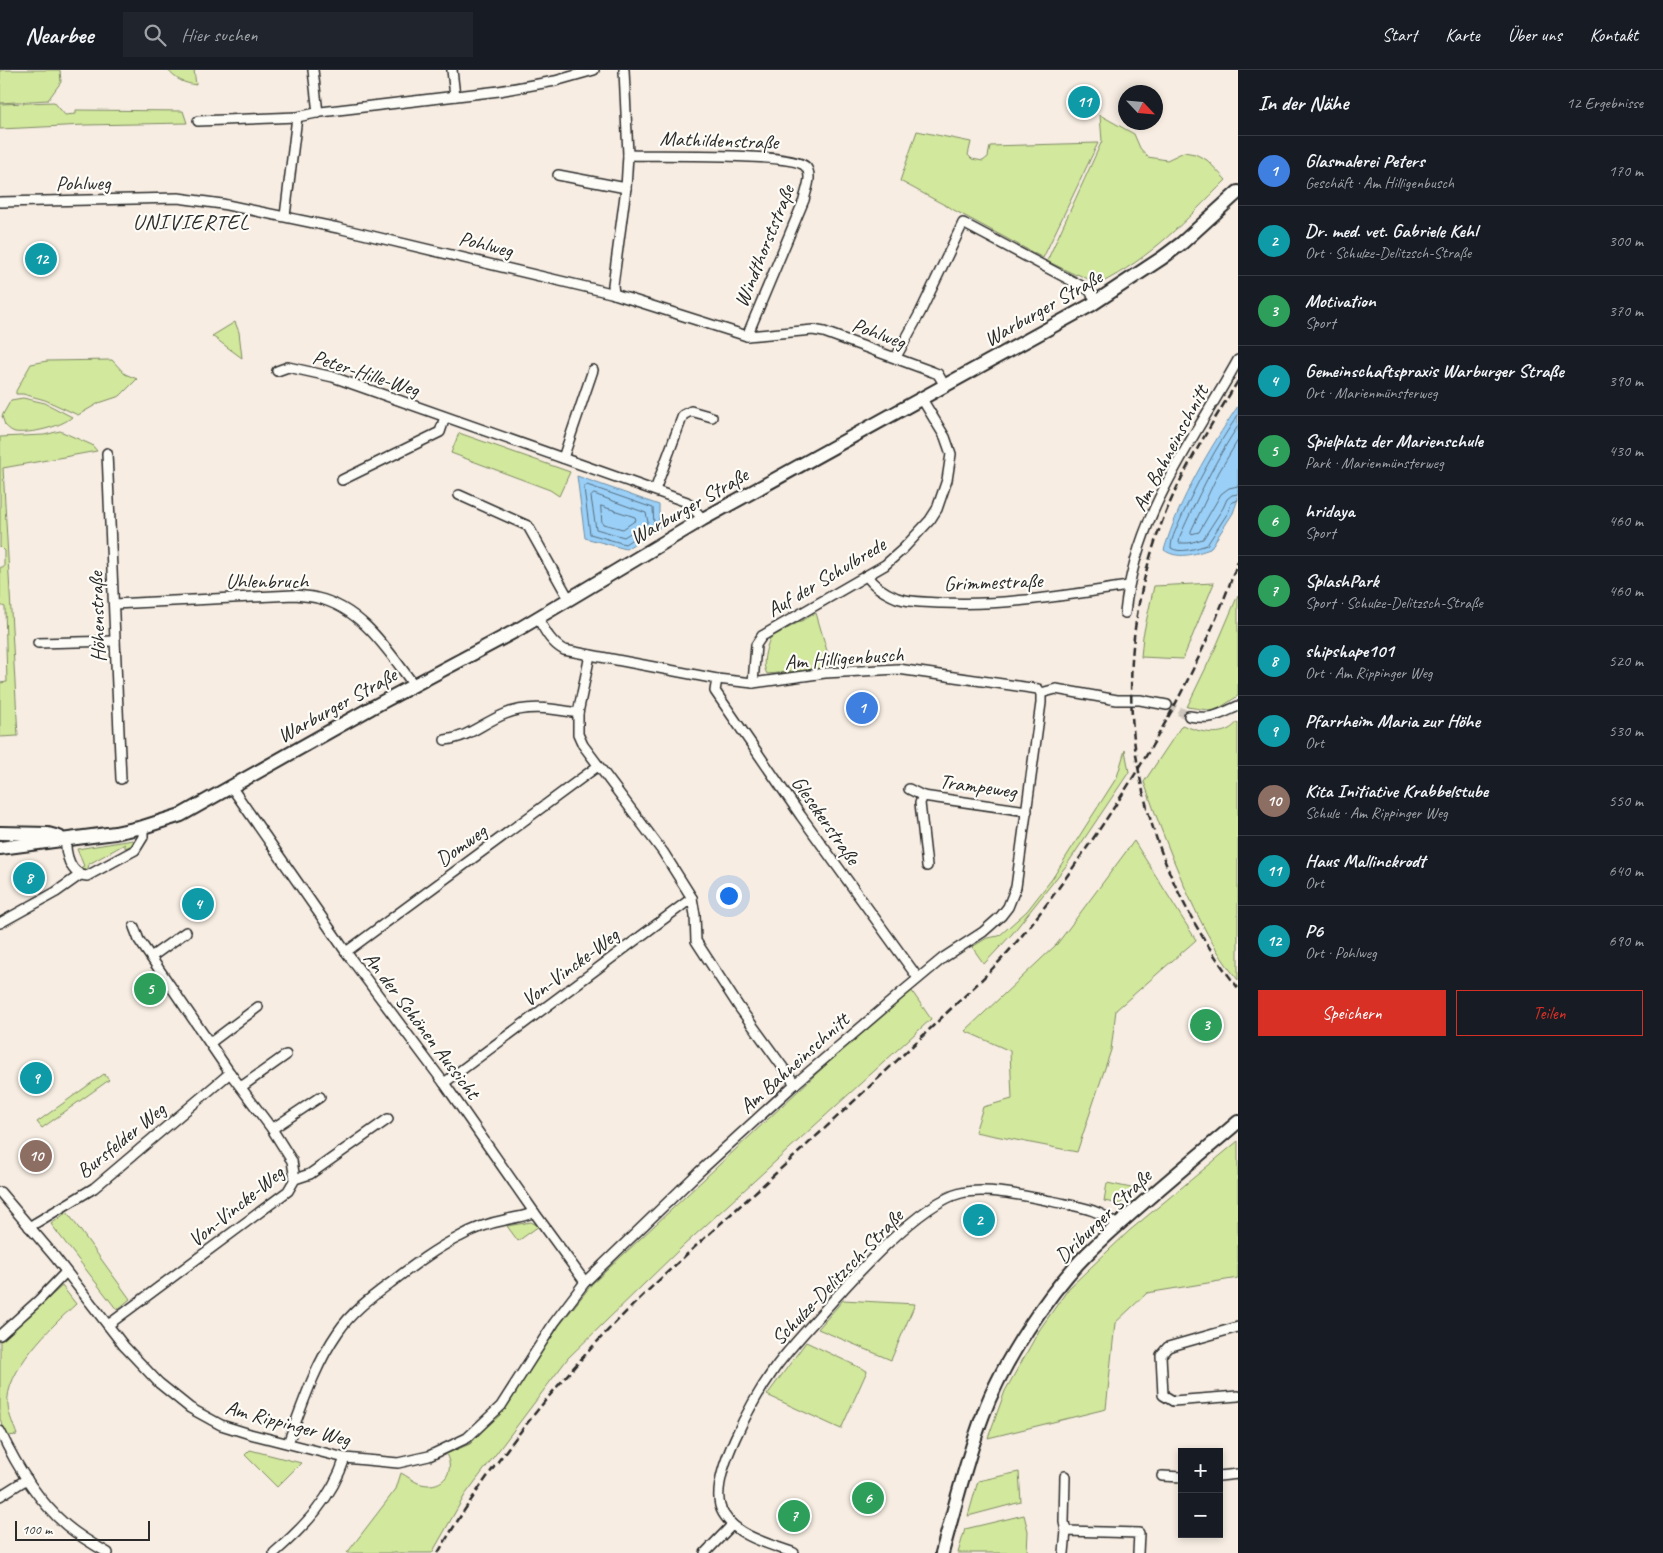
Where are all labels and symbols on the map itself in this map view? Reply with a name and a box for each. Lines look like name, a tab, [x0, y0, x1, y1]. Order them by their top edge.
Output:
pin: 11	[1068, 83, 1100, 121]
north arrow	[1118, 85, 1163, 130]
street label: Mathildenstraße	[659, 125, 781, 155]
street label: Pohlweg	[55, 169, 112, 196]
street label: Windthorststraße	[728, 179, 801, 311]
district label: UNIVIERTEL	[133, 208, 249, 236]
street label: Pohlweg	[456, 225, 517, 264]
pin: 12	[25, 240, 57, 278]
street label: Warburger Straße	[979, 263, 1109, 352]
street label: Pohlweg	[849, 311, 911, 355]
street label: Peter-Hille-Weg	[309, 344, 424, 403]
street label: Am Bahneinschnitt	[1126, 379, 1215, 515]
street label: Warburger Straße	[625, 461, 755, 550]
street label: Auf der Schulbrede	[762, 531, 891, 623]
street label: Grimmestraße	[943, 567, 1045, 597]
street label: Uhlenbruch	[226, 568, 309, 594]
street label: Höhenstraße	[82, 569, 112, 663]
street label: Am Hilligenbusch	[784, 641, 905, 675]
street label: Warburger Straße	[273, 661, 403, 748]
pin: 1	[846, 689, 878, 727]
street label: Trampeweg	[938, 768, 1020, 804]
street label: Glesekerstraße	[786, 770, 867, 871]
street label: Domweg	[430, 817, 493, 872]
pin: 8	[13, 859, 45, 897]
your location	[716, 883, 742, 909]
pin: 4	[182, 885, 214, 923]
street label: Von-Vincke-Weg	[516, 921, 625, 1012]
street label: An der Schönen Aussicht	[358, 946, 487, 1106]
pin: 5	[134, 970, 166, 1008]
street label: Am Bahneinschnitt	[734, 1006, 856, 1119]
pin: 3	[1190, 1006, 1222, 1044]
pin: 9	[20, 1059, 52, 1097]
street label: Bursfelder Weg	[71, 1095, 172, 1184]
pin: 10	[20, 1137, 52, 1175]
street label: Von-Vincke-Weg	[183, 1159, 290, 1252]
street label: Driburger Straße	[1049, 1162, 1158, 1269]
pin: 2	[963, 1201, 995, 1239]
street label: Schulze-Delitzsch-Straße	[765, 1202, 910, 1350]
street label: Am Rippinger Weg	[223, 1394, 355, 1453]
pin: 6	[852, 1479, 884, 1517]
pin: 7	[778, 1497, 810, 1535]
scale bar	[15, 1518, 150, 1541]

